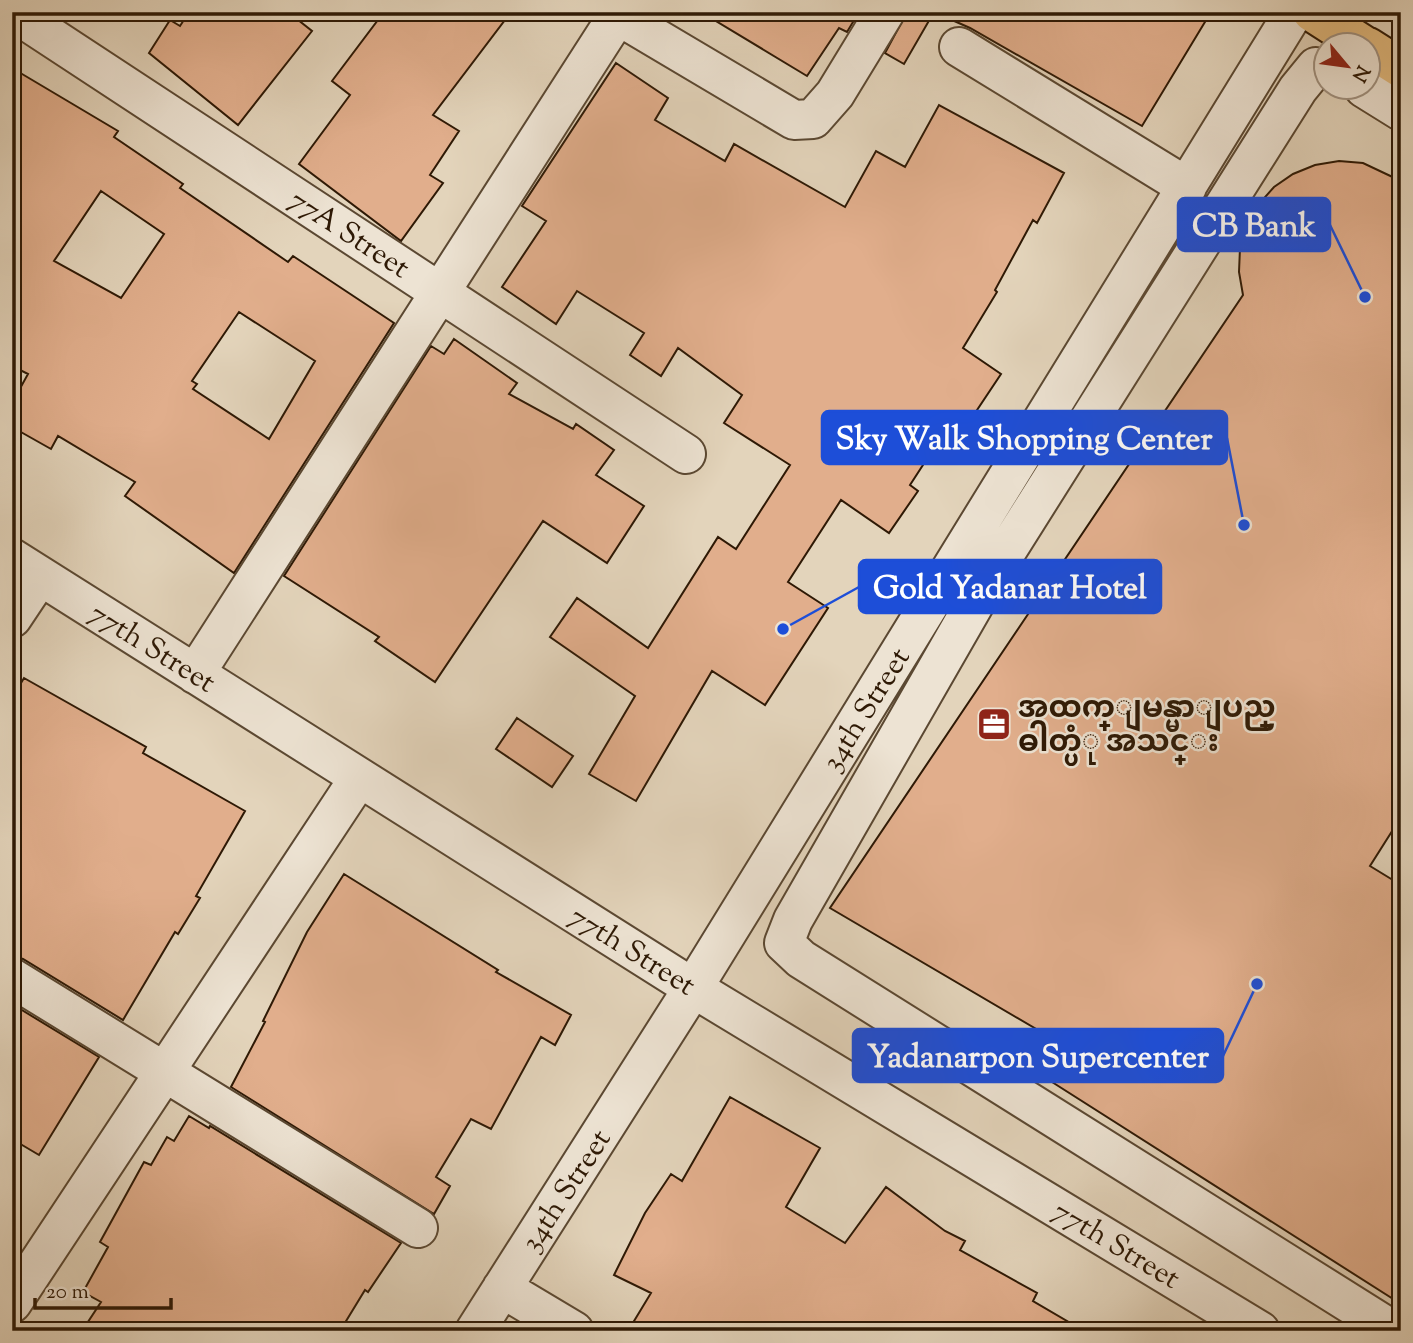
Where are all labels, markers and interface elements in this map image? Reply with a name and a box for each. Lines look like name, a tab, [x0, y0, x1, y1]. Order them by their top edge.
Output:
north arrow	[1312, 32, 1382, 102]
text: N	[1344, 60, 1375, 86]
street label: 77A Street	[280, 180, 417, 290]
callout: CB Bank	[1178, 198, 1330, 251]
text: CB Bank	[1192, 205, 1317, 251]
callout: Sky Walk Shopping Center	[822, 411, 1227, 464]
text: Sky Walk Shopping Center	[835, 418, 1214, 464]
callout: Gold Yadanar Hotel	[859, 560, 1161, 613]
text: Gold Yadanar Hotel	[873, 567, 1147, 613]
street label: 77th Street	[80, 593, 223, 705]
street label: 34th Street	[812, 640, 922, 781]
place label: အထက္ျမန္မာျပည္ ဓါတ္ပံု အသင္း	[1018, 688, 1276, 766]
office icon: အထက္ျမန္မာျပည္ ဓါတ္ပံု အသင္း	[975, 705, 1013, 743]
street label: 77th Street	[560, 896, 703, 1008]
callout: Yadanarpon Supercenter	[853, 1029, 1223, 1082]
text: Yadanarpon Supercenter	[867, 1036, 1210, 1082]
street label: 34th Street	[511, 1121, 623, 1261]
street label: 77th Street	[1044, 1191, 1188, 1301]
scale bar	[35, 1266, 172, 1310]
text: 20 m	[46, 1278, 89, 1308]

